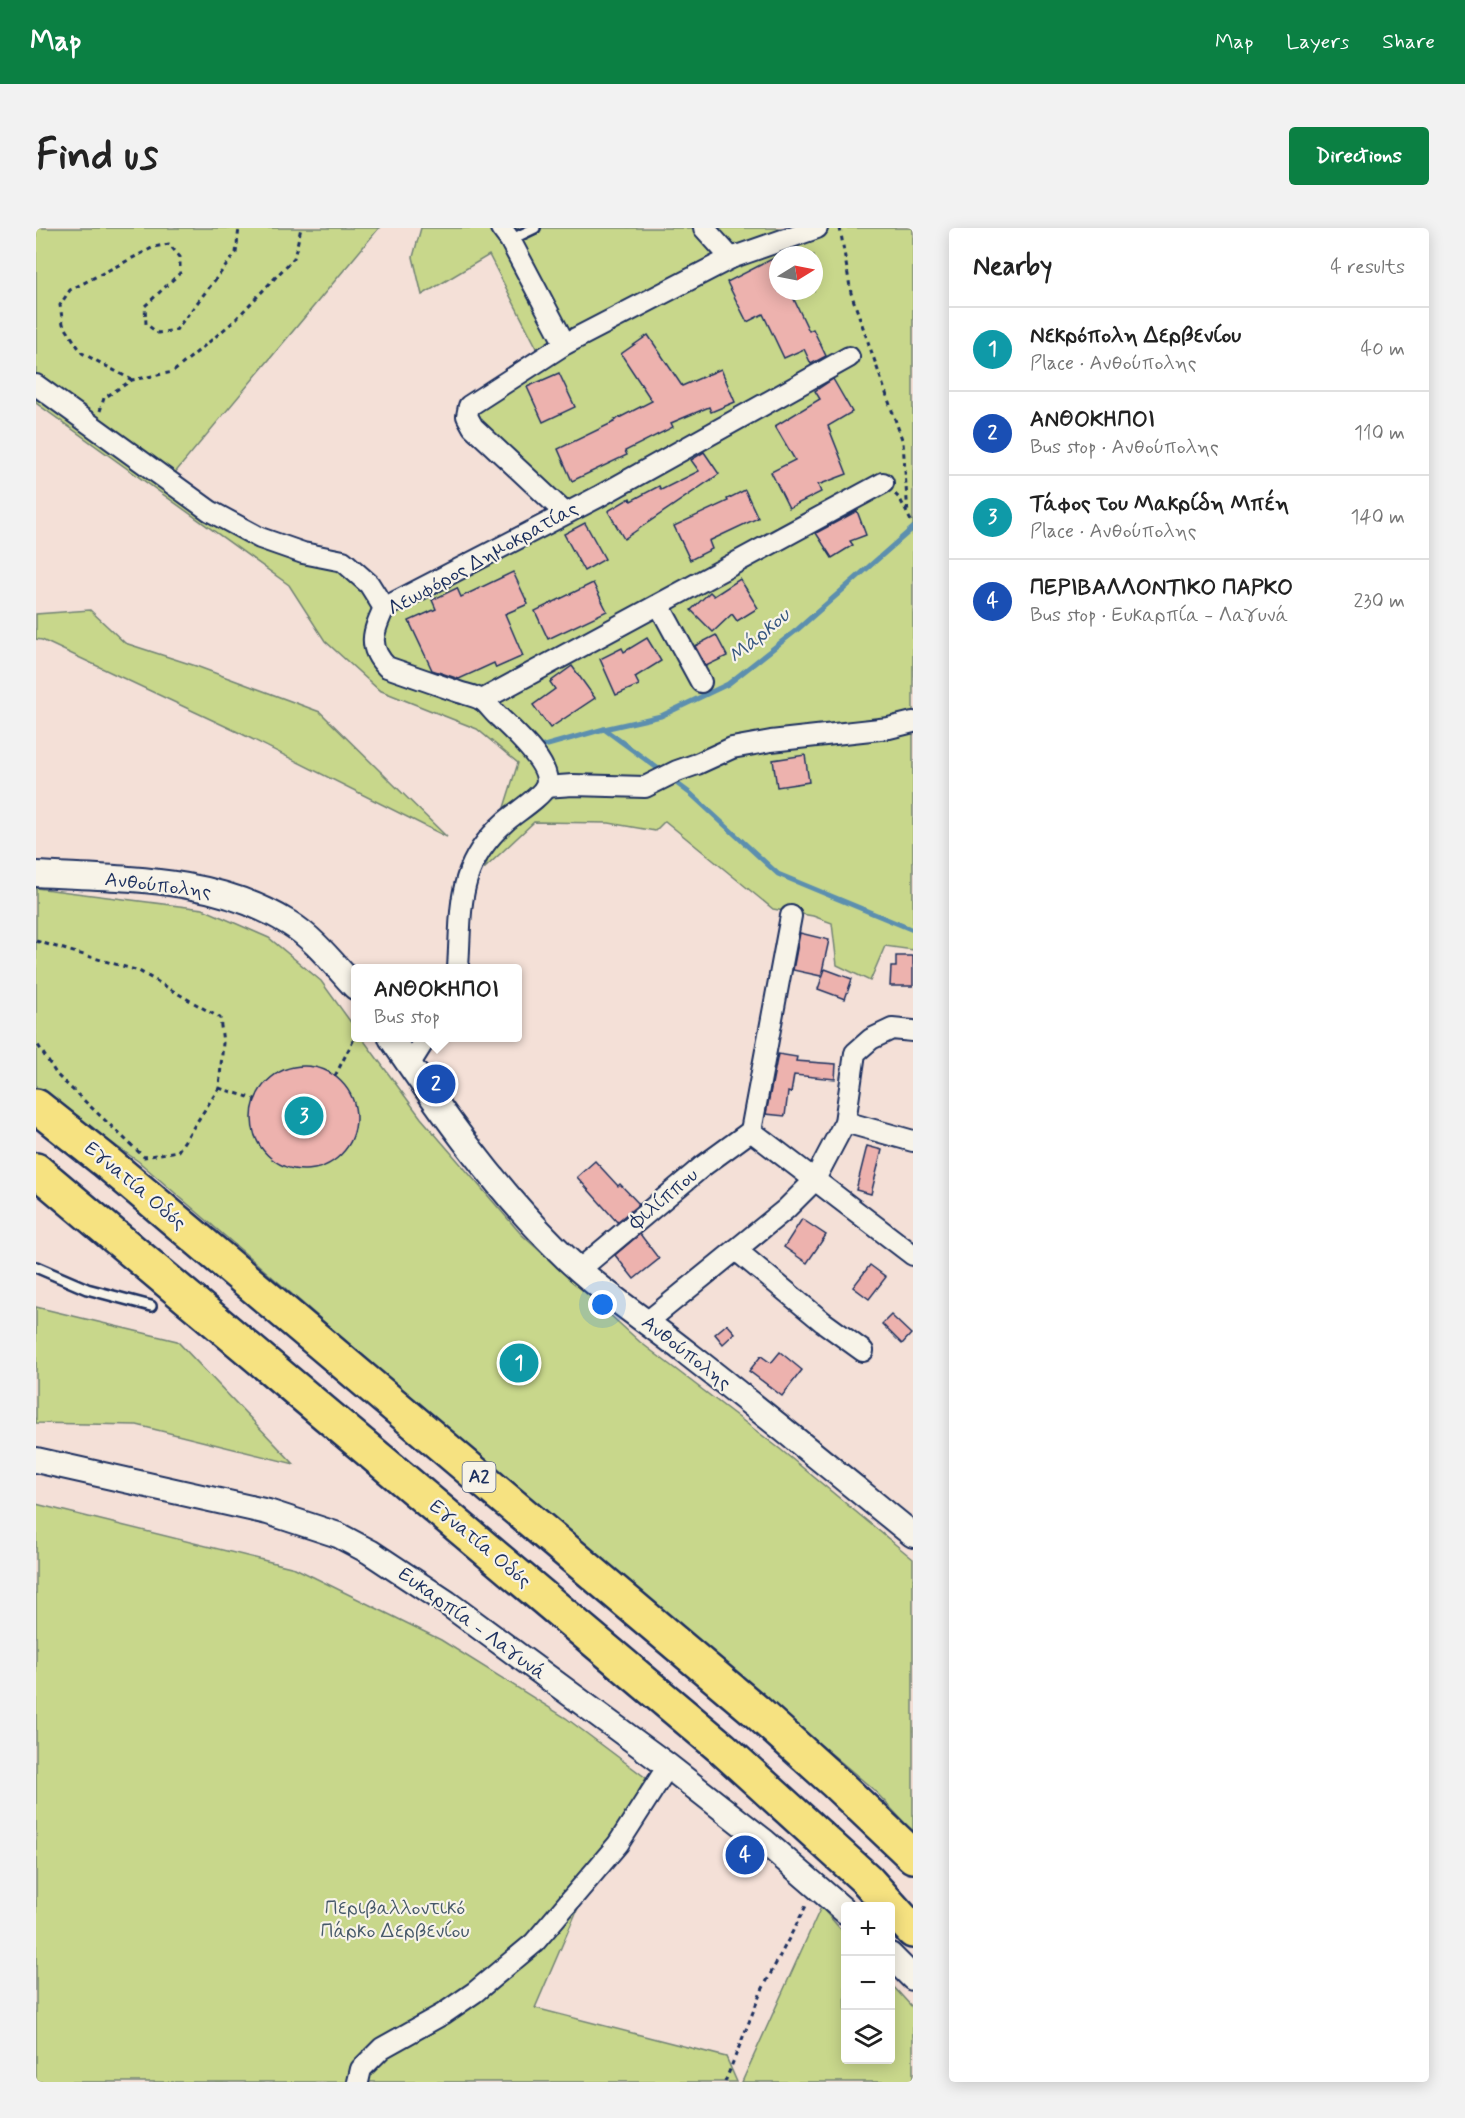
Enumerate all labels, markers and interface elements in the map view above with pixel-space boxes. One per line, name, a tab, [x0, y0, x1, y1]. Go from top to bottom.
text: Map	[30, 24, 81, 61]
text: Map	[1215, 28, 1253, 56]
text: Layers	[1286, 28, 1349, 56]
text: Share	[1382, 28, 1435, 56]
button: Directions	[1289, 127, 1429, 185]
text: Find us	[36, 129, 158, 184]
north arrow	[769, 246, 823, 300]
text: Nearby	[973, 250, 1052, 284]
text: 4 results	[1330, 254, 1405, 281]
text: Νεκρόπολη Δερβενίου	[1030, 322, 1241, 350]
text: 1	[988, 336, 997, 363]
text: 40 m	[1361, 336, 1405, 363]
text: Place · Ανθούπολης	[1030, 350, 1196, 377]
text: ΑΝΘΟΚΗΠΟΙ	[1030, 406, 1155, 434]
text: 2	[988, 420, 997, 447]
text: 110 m	[1354, 420, 1405, 447]
text: Bus stop · Ανθούπολης	[1030, 434, 1219, 461]
text: Τάφος του Μακρίδη Μπέη	[1030, 490, 1289, 518]
street label: Λεωφόρος Δημοκρατίας	[383, 495, 583, 623]
text: 3	[988, 504, 997, 531]
text: 140 m	[1351, 504, 1405, 531]
text: Place · Ανθούπολης	[1030, 518, 1196, 545]
text: ΠΕΡΙΒΑΛΛΟΝΤΙΚΟ ΠΑΡΚΟ	[1030, 574, 1293, 602]
text: 4	[987, 588, 998, 615]
text: 230 m	[1353, 588, 1405, 615]
water label: Μάρκου	[722, 601, 797, 670]
text: Bus stop · Ευκαρπία - Λαγυνά	[1030, 602, 1288, 629]
street label: Ανθούπολης	[103, 866, 213, 906]
popup	[351, 964, 522, 1042]
text: ΑΝΘΟΚΗΠΟΙ	[374, 976, 499, 1004]
text: Bus stop	[374, 1004, 440, 1031]
pin: 2	[416, 1062, 456, 1106]
pin: 3	[284, 1094, 324, 1138]
street label: Εγνατία Οδός	[78, 1135, 192, 1237]
street label: Φιλίππου	[623, 1162, 704, 1237]
your location	[588, 1290, 617, 1319]
street label: Ανθούπολης	[636, 1309, 737, 1397]
pin: 1	[500, 1340, 538, 1386]
road number: Α2	[462, 1462, 496, 1492]
street label: Εγνατία Οδός	[423, 1493, 537, 1595]
street label: Ευκαρπία - Λαγυνά	[393, 1561, 552, 1687]
pin: 4	[726, 1832, 764, 1878]
park label: Περιβαλλοντικό Πάρκο Δερβενίου	[320, 1895, 470, 1945]
map controls	[841, 1902, 895, 2064]
button: +	[841, 1902, 895, 1956]
button: −	[841, 1956, 895, 2010]
button: layers	[841, 2010, 895, 2064]

